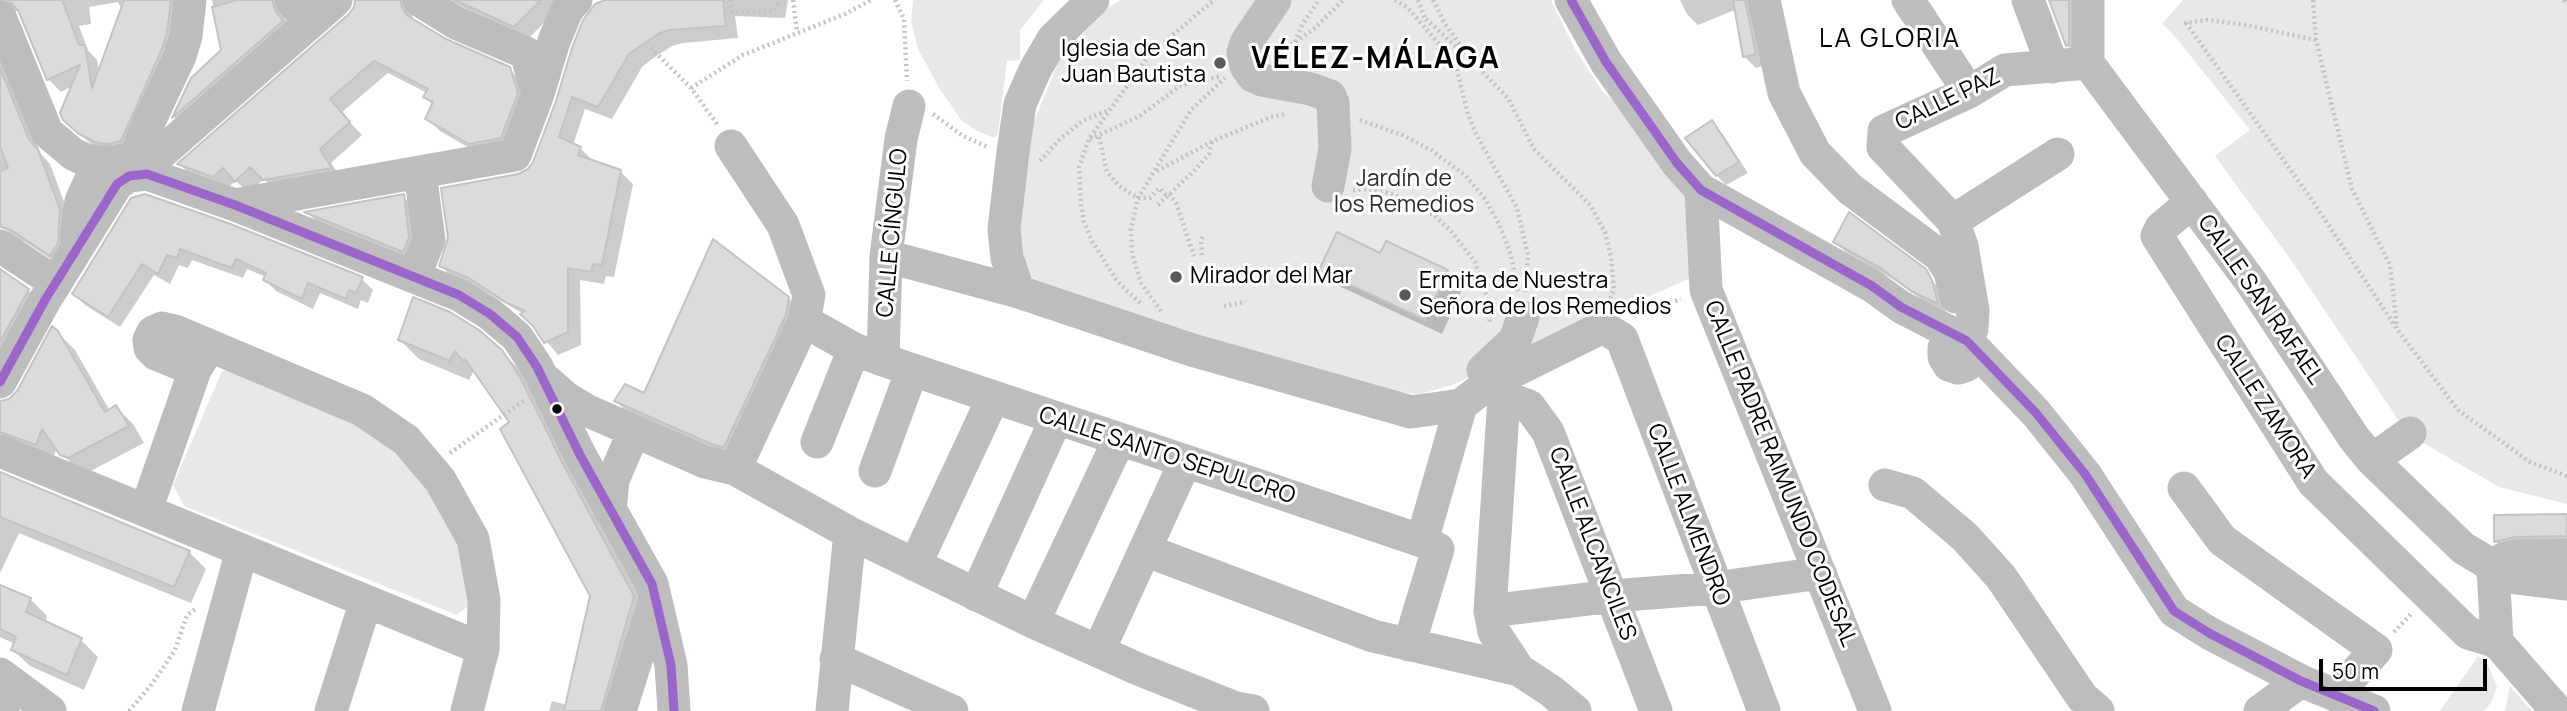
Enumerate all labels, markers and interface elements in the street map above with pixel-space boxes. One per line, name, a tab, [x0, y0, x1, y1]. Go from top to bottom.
district label: LA GLORIA	[1820, 24, 1960, 56]
place label: Iglesia de San Juan Bautista	[1061, 36, 1206, 90]
district label: VÉLEZ-MÁLAGA	[1253, 42, 1499, 78]
marker: Iglesia de San Juan Bautista	[1212, 55, 1228, 71]
street label: CALLE PAZ	[1891, 63, 2005, 137]
street label: CALLE CÍNGULO	[872, 147, 914, 319]
park label: Jardín de los Remedios	[1334, 166, 1474, 220]
street label: CALLE SAN RAFAEL	[2191, 210, 2329, 390]
place label: Mirador del Mar	[1190, 263, 1353, 291]
place label: Ermita de Nuestra Señora de los Remedios	[1419, 268, 1671, 322]
marker: Mirador del Mar	[1168, 269, 1184, 285]
marker: Ermita de Nuestra Señora de los Remedios	[1397, 287, 1413, 303]
street label: CALLE PADRE RAIMUNDO CODESAL	[1698, 297, 1862, 651]
street label: CALLE ZAMORA	[2208, 330, 2322, 484]
street label: CALLE SANTO SEPULCRO	[1035, 401, 1299, 511]
unlabelled marker	[550, 402, 564, 416]
street label: CALLE ALMENDRO	[1641, 420, 1735, 610]
street label: CALLE ALCANCILES	[1542, 444, 1642, 644]
scale bar	[2322, 644, 2490, 688]
text: 50 m	[2332, 657, 2379, 685]

